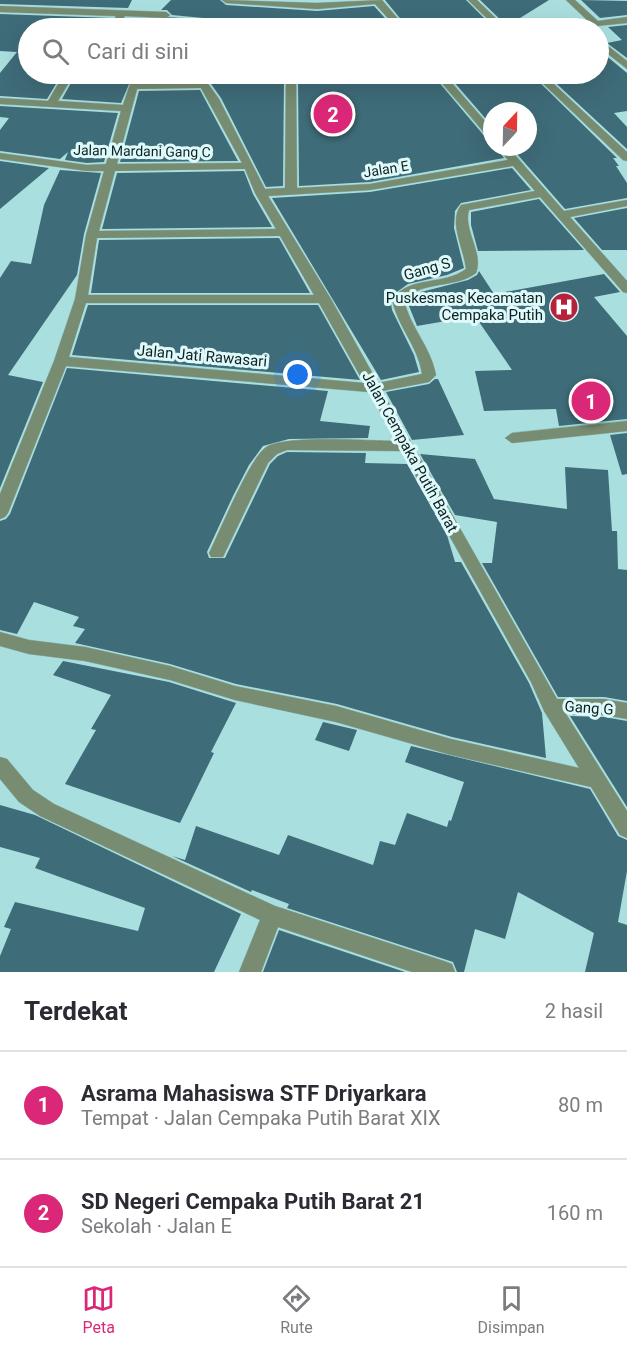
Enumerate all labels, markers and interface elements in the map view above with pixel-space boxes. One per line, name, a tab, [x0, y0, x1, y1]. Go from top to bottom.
search box	[18, 18, 609, 84]
icon: search	[39, 35, 72, 68]
text: Cari di sini	[87, 39, 189, 64]
pin: 2	[314, 92, 352, 136]
north arrow	[483, 102, 537, 156]
street label: Jalan Mardani Gang C	[73, 142, 211, 160]
street label: Jalan E	[362, 158, 410, 180]
street label: Gang S	[402, 254, 452, 284]
place label: Puskesmas Kecamatan Cempaka Putih	[386, 289, 543, 324]
hospital icon: Puskesmas Kecamatan Cempaka Putih	[548, 291, 580, 323]
street label: Jalan Jati Rawasari	[136, 341, 268, 371]
your location	[283, 360, 312, 389]
street label: Jalan Cempaka Putih Barat	[358, 369, 462, 536]
pin: 1	[572, 378, 610, 424]
street label: Gang G	[564, 697, 614, 719]
text: Terdekat	[24, 996, 128, 1026]
text: 2 hasil	[545, 999, 603, 1023]
text: Asrama Mahasiswa STF Driyarkara	[81, 1081, 426, 1106]
text: 1	[38, 1093, 49, 1117]
text: 80 m	[558, 1093, 603, 1117]
text: Tempat · Jalan Cempaka Putih Barat XIX	[81, 1106, 441, 1130]
text: SD Negeri Cempaka Putih Barat 21	[81, 1189, 425, 1214]
text: 2	[38, 1201, 49, 1225]
text: 160 m	[547, 1201, 603, 1225]
text: Sekolah · Jalan E	[81, 1214, 232, 1238]
tab: Peta	[82, 1282, 115, 1337]
tab: Rute	[280, 1282, 313, 1337]
tab: Disimpan	[478, 1282, 545, 1337]

